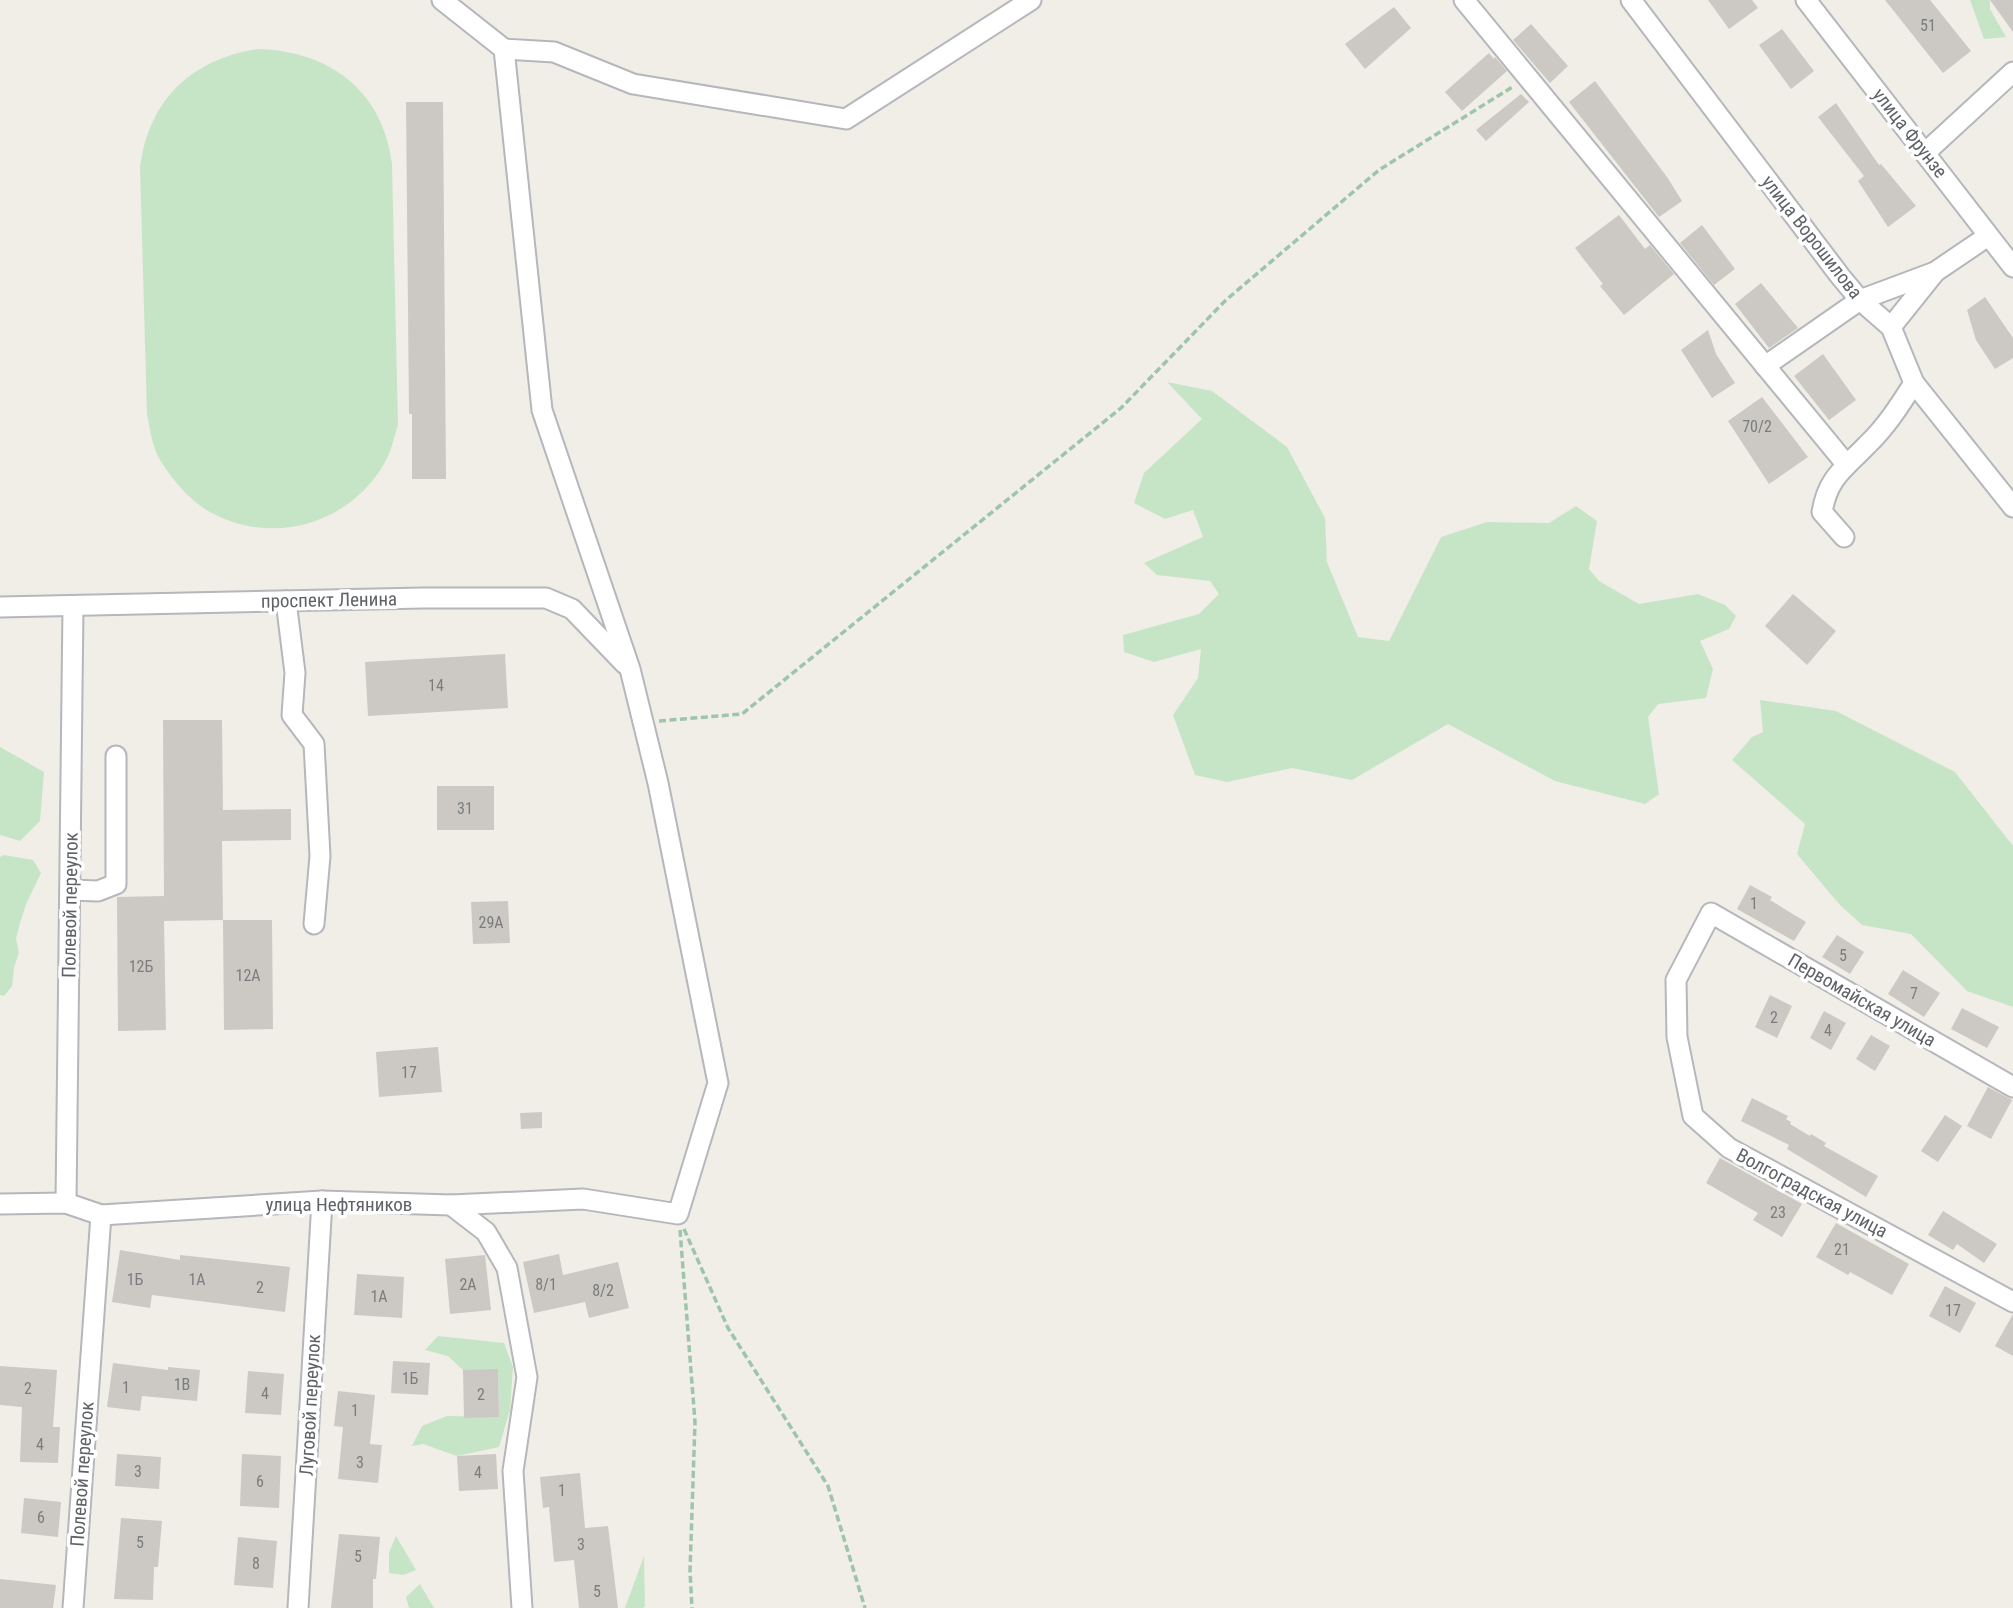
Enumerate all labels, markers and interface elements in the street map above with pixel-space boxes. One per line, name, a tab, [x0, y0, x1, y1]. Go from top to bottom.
house number: 51	[1920, 16, 1936, 35]
street label: улица Фрунзе	[1868, 84, 1952, 182]
street label: улица Ворошилова	[1757, 171, 1867, 303]
house number: 70/2	[1742, 417, 1772, 436]
street label: проспект Ленина	[261, 587, 397, 613]
house number: 14	[428, 676, 444, 695]
house number: 31	[457, 799, 473, 818]
street label: Полевой переулок	[57, 832, 83, 978]
house number: 1	[1750, 894, 1758, 913]
house number: 29А	[478, 913, 504, 932]
house number: 5	[1839, 946, 1847, 965]
street label: Первомайская улица	[1784, 948, 1940, 1052]
house number: 12Б	[129, 957, 154, 976]
house number: 12А	[235, 966, 261, 985]
house number: 7	[1910, 984, 1918, 1003]
house number: 2	[1770, 1008, 1778, 1027]
house number: 4	[1824, 1021, 1832, 1040]
house number: 17	[401, 1063, 417, 1082]
street label: Волгоградская улица	[1732, 1143, 1892, 1243]
street label: улица Нефтяников	[266, 1193, 412, 1216]
house number: 23	[1770, 1203, 1786, 1222]
house number: 21	[1834, 1240, 1850, 1259]
house number: 1Б	[127, 1270, 144, 1289]
house number: 1А	[188, 1270, 206, 1289]
house number: 2А	[459, 1275, 477, 1294]
house number: 8/1	[535, 1275, 557, 1294]
house number: 2	[256, 1278, 264, 1297]
house number: 8/2	[592, 1281, 614, 1300]
house number: 1А	[370, 1287, 388, 1306]
house number: 17	[1945, 1301, 1961, 1320]
street label: Луговой переулок	[295, 1334, 325, 1476]
house number: 1Б	[402, 1369, 419, 1388]
house number: 1В	[174, 1375, 190, 1394]
house number: 1	[122, 1378, 130, 1397]
house number: 2	[24, 1379, 32, 1398]
house number: 4	[261, 1384, 269, 1403]
house number: 2	[477, 1385, 485, 1404]
street label: Полевой переулок	[65, 1401, 99, 1547]
house number: 1	[351, 1401, 359, 1420]
house number: 4	[36, 1435, 44, 1454]
house number: 3	[356, 1453, 364, 1472]
house number: 3	[134, 1462, 142, 1481]
house number: 4	[474, 1463, 482, 1482]
house number: 6	[256, 1472, 264, 1491]
house number: 1	[558, 1481, 566, 1500]
house number: 6	[37, 1508, 45, 1527]
house number: 5	[136, 1533, 144, 1552]
house number: 3	[577, 1535, 585, 1554]
house number: 5	[354, 1547, 362, 1566]
house number: 8	[252, 1554, 260, 1573]
house number: 5	[593, 1582, 601, 1601]

